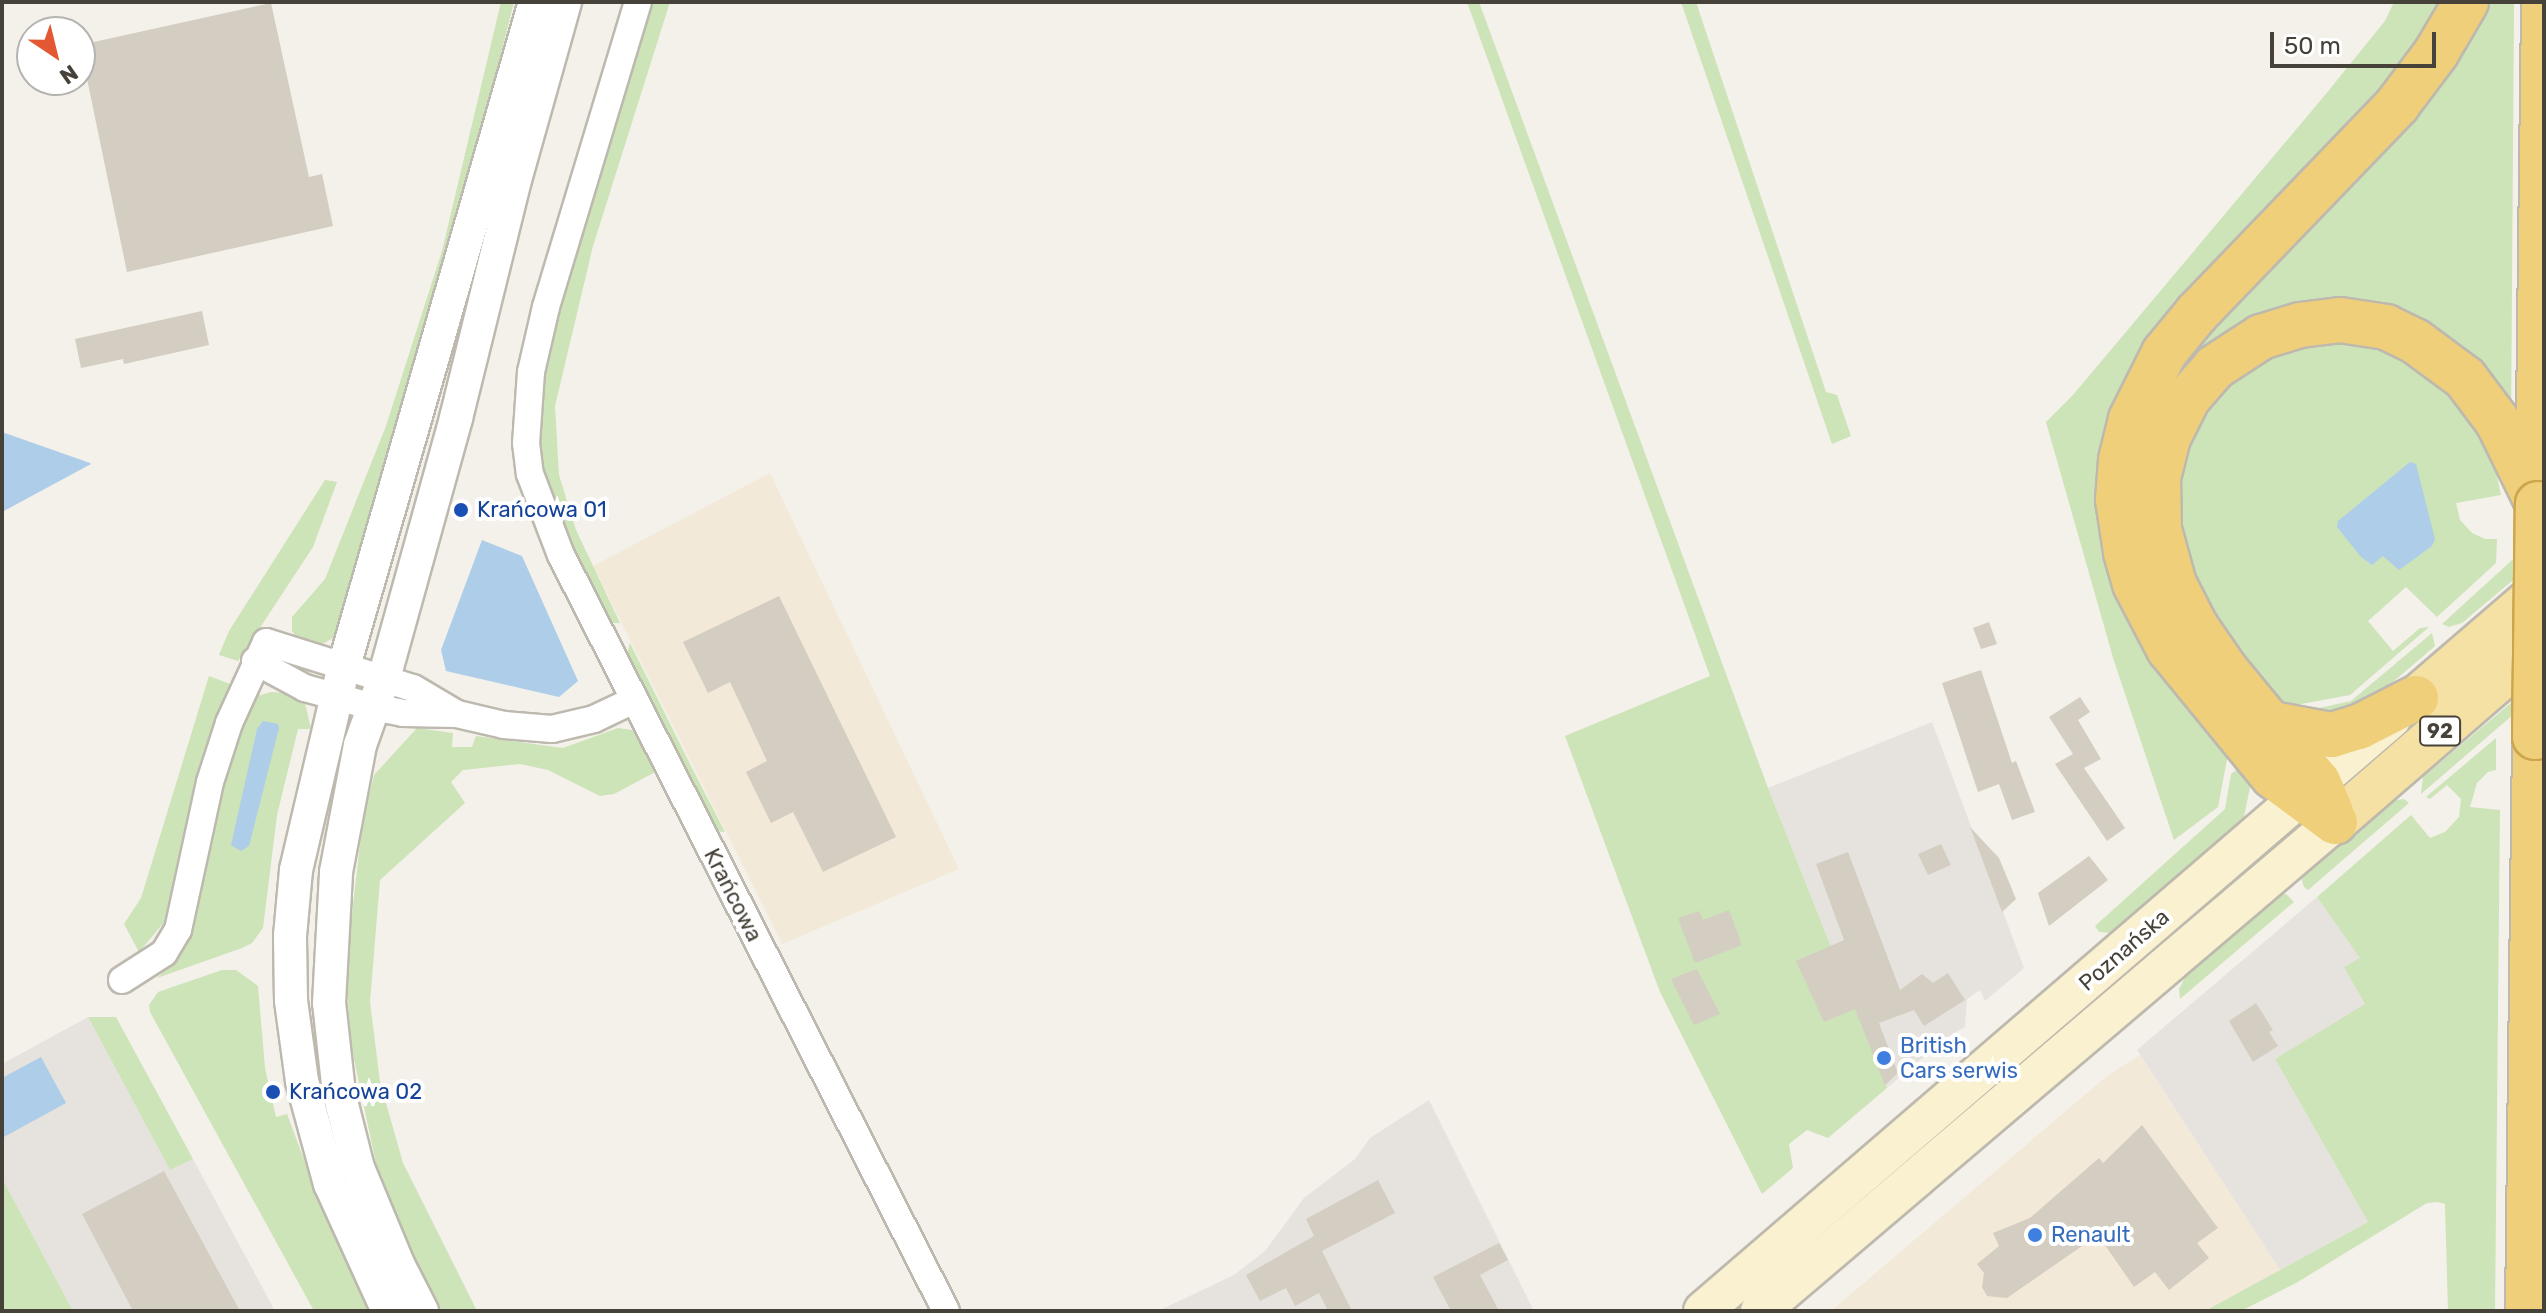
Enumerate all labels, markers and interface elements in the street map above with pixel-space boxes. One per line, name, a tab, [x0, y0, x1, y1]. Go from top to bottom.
north arrow	[16, 16, 96, 96]
scale bar	[2274, 16, 2440, 66]
text: 50 m	[2284, 32, 2341, 60]
text: N	[55, 59, 83, 90]
place label: Krańcowa 01	[477, 497, 607, 523]
marker: Krańcowa 01	[452, 501, 470, 519]
road number: 92	[2418, 715, 2462, 747]
street label: Krańcowa	[698, 844, 768, 946]
street label: Poznańska	[2073, 904, 2175, 996]
place label: British Cars serwis	[1900, 1032, 2018, 1084]
marker: British Cars serwis	[1875, 1049, 1893, 1067]
place label: Krańcowa 02	[289, 1079, 422, 1105]
marker: Krańcowa 02	[264, 1083, 282, 1101]
place label: Renault	[2051, 1222, 2130, 1248]
marker: Renault	[2026, 1226, 2044, 1244]

